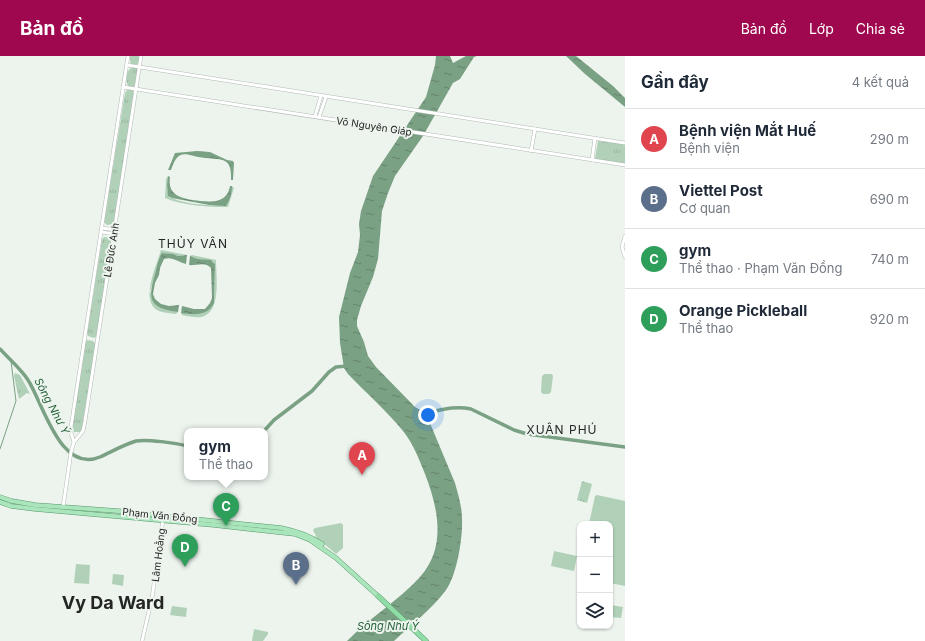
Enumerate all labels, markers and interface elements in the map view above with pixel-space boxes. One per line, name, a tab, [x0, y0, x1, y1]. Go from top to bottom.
text: Bản đồ	[20, 17, 84, 40]
text: Bản đồ	[741, 20, 787, 37]
text: Lớp	[809, 20, 834, 37]
text: Chia sẻ	[856, 20, 905, 37]
text: Gần đây	[641, 72, 709, 92]
text: 4 kết quả	[852, 74, 909, 90]
street label: Võ Nguyên Giáp	[335, 114, 413, 138]
text: Bệnh viện Mắt Huế	[679, 121, 816, 140]
text: A	[649, 131, 659, 147]
text: 290 m	[870, 131, 909, 147]
text: Bệnh viện	[679, 140, 740, 156]
text: Viettel Post	[679, 181, 763, 200]
text: B	[650, 191, 658, 207]
text: 690 m	[870, 191, 909, 207]
text: Cơ quan	[679, 200, 731, 216]
street label: Lê Đức Anh	[101, 222, 121, 278]
district label: THỦY VÂN	[158, 236, 228, 251]
text: gym	[679, 241, 711, 260]
text: C	[649, 251, 659, 267]
text: 740 m	[871, 251, 909, 267]
text: Thể thao · Phạm Văn Đồng	[679, 260, 843, 276]
text: Orange Pickleball	[679, 301, 807, 320]
text: D	[649, 311, 659, 327]
text: 920 m	[870, 311, 909, 327]
text: Thể thao	[679, 320, 733, 336]
water label: Sông Như Ý	[31, 375, 73, 437]
your location	[418, 405, 438, 425]
district label: XUÂN PHÚ	[526, 422, 598, 437]
popup	[184, 428, 268, 480]
text: gym	[199, 437, 231, 456]
pin: A	[349, 442, 375, 475]
text: Thể thao	[199, 456, 253, 472]
pin: C	[213, 493, 239, 526]
street label: Phạm Văn Đồng	[122, 505, 198, 525]
map controls	[577, 521, 613, 629]
button: +	[577, 521, 613, 557]
street label: Lâm Hoằng	[149, 527, 167, 583]
pin: D	[172, 534, 198, 567]
pin: B	[283, 552, 309, 585]
button: −	[577, 557, 613, 593]
district label: Vy Da Ward	[62, 592, 164, 613]
button: layers	[577, 593, 613, 629]
water label: Sông Như Ý	[357, 619, 420, 633]

